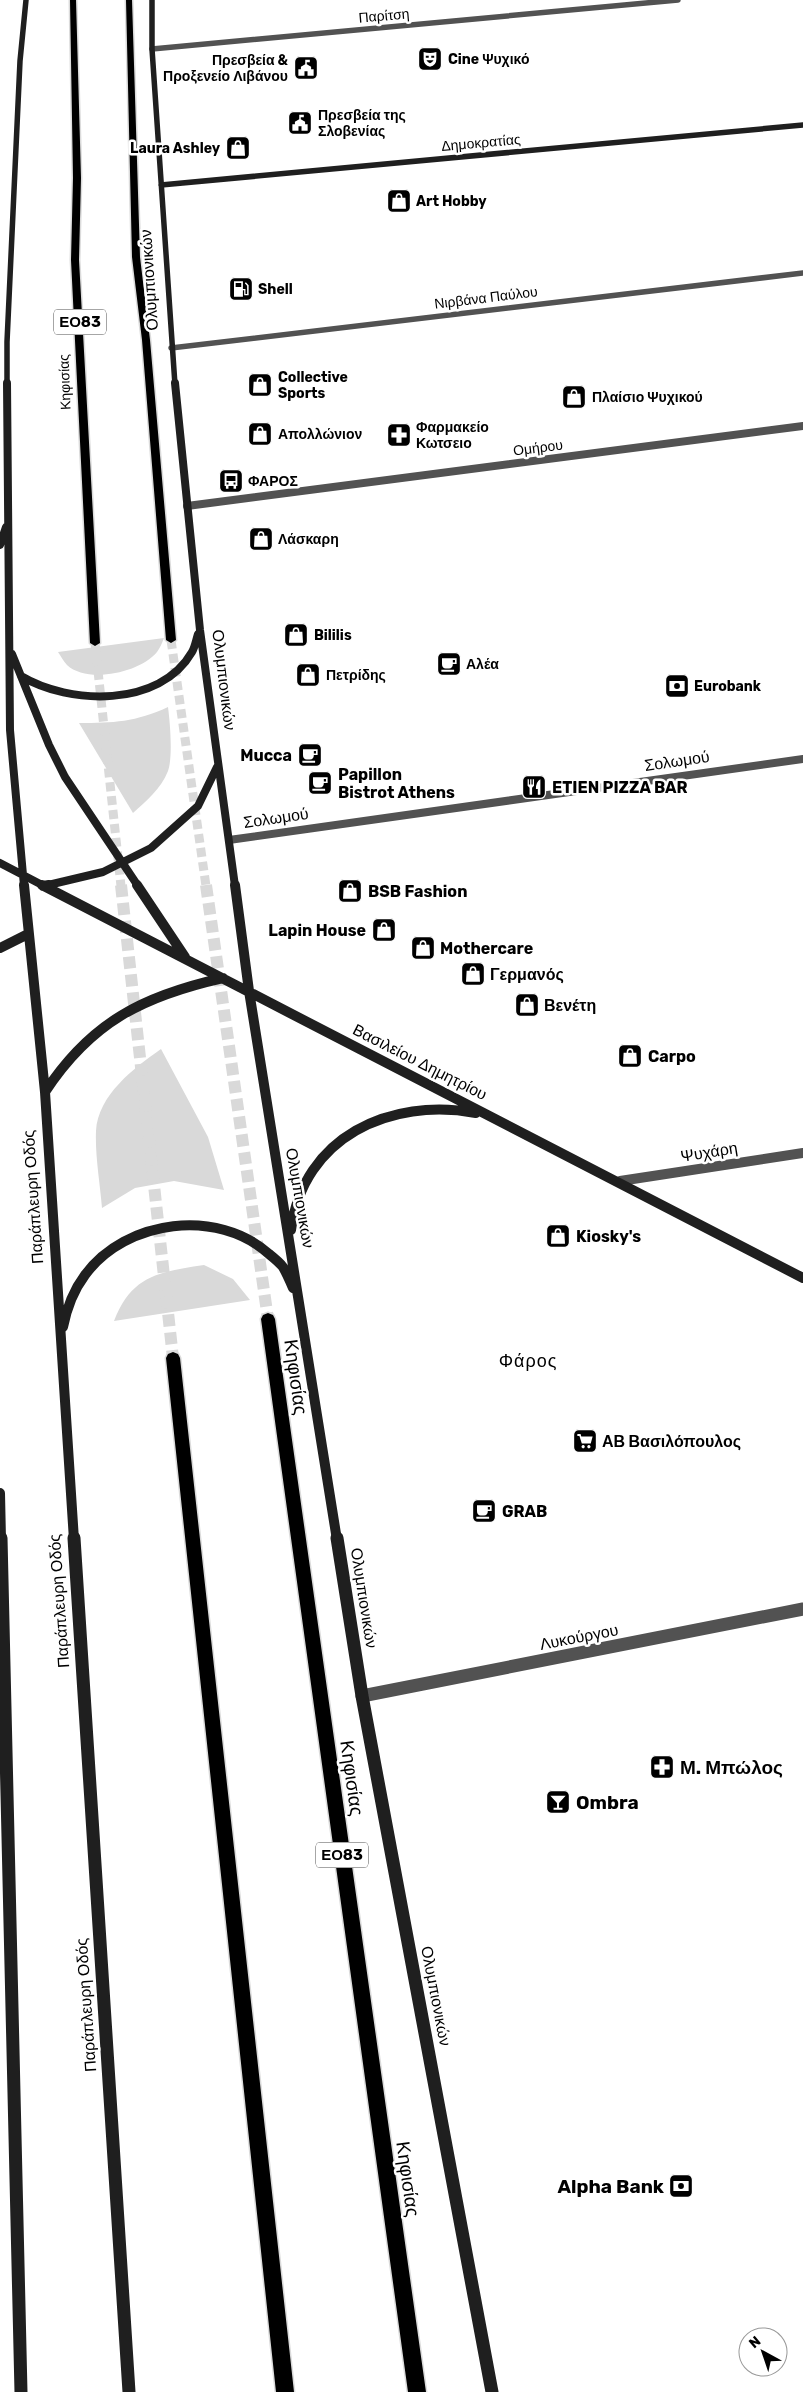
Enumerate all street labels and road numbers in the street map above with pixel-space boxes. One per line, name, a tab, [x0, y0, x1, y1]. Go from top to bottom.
street label: Παρίτση	[358, 5, 410, 27]
street label: Δημοκρατίας	[441, 131, 522, 155]
street label: Ολυμπιονικών	[136, 229, 162, 331]
street label: Νιρβάνα Παύλου	[433, 283, 539, 313]
road number: ΕΟ83	[54, 310, 106, 334]
street label: Κηφισίας	[56, 354, 74, 410]
street label: Ομήρου	[512, 437, 564, 459]
street label: Ολυμπιονικών	[208, 629, 240, 731]
street label: Σολωμού	[643, 747, 711, 775]
street label: Σολωμού	[242, 804, 310, 832]
street label: Βασιλείου Δημητρίου	[350, 1020, 490, 1104]
street label: Παράπλευρη Οδός	[19, 1129, 47, 1264]
street label: Ψυχάρη	[679, 1138, 739, 1166]
street label: Ολυμπιονικών	[282, 1146, 318, 1250]
street label: Κηφισίας	[279, 1338, 313, 1416]
street label: Παράπλευρη Οδός	[45, 1533, 73, 1668]
street label: Ολυμπιονικών	[347, 1546, 381, 1650]
street label: Λυκούργου	[538, 1620, 620, 1654]
street label: Κηφισίας	[335, 1739, 369, 1817]
road number: ΕΟ83	[316, 1842, 368, 1868]
street label: Παράπλευρη Οδός	[72, 1937, 100, 2072]
street label: Ολυμπιονικών	[417, 1944, 455, 2048]
street label: Κηφισίας	[391, 2140, 425, 2218]

